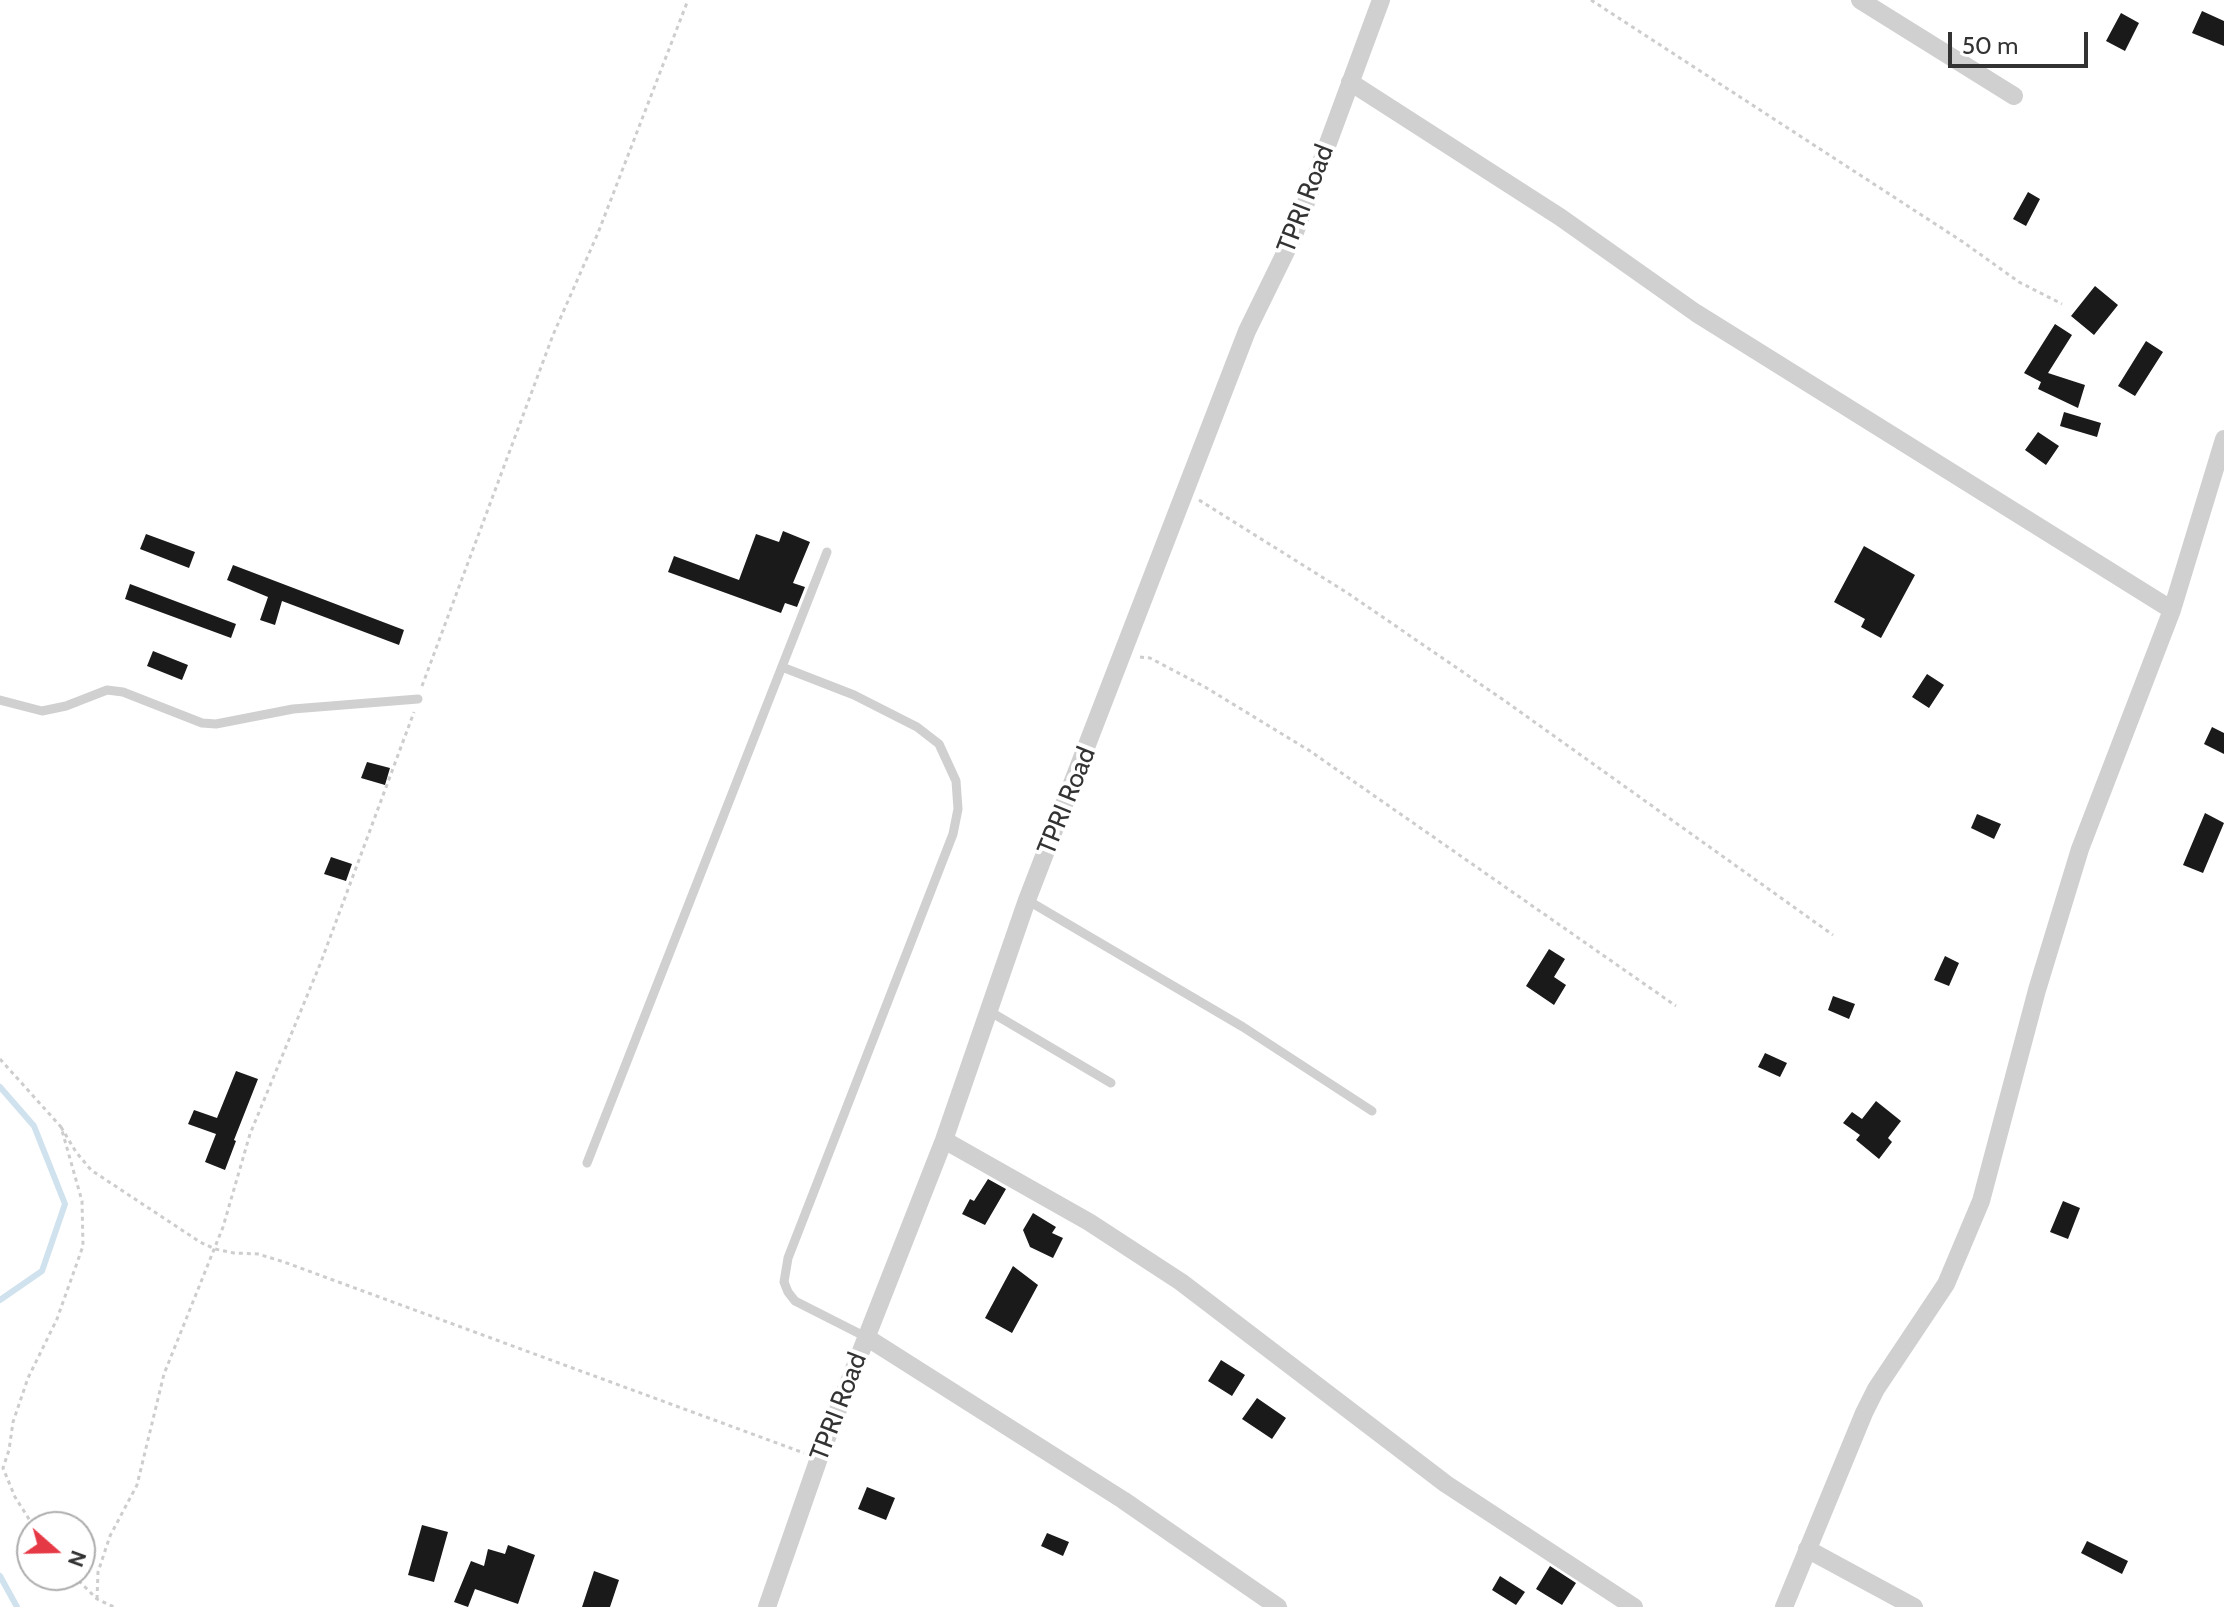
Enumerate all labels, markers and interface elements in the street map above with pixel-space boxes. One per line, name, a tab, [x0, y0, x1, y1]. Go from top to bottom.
scale bar	[1952, 16, 2092, 66]
text: 50 m	[1962, 31, 2018, 60]
street label: TPRI Road	[1271, 141, 1341, 257]
street label: TPRI Road	[1031, 743, 1103, 859]
street label: TPRI Road	[804, 1349, 874, 1465]
north arrow	[16, 1511, 96, 1591]
text: N	[62, 1547, 92, 1571]

